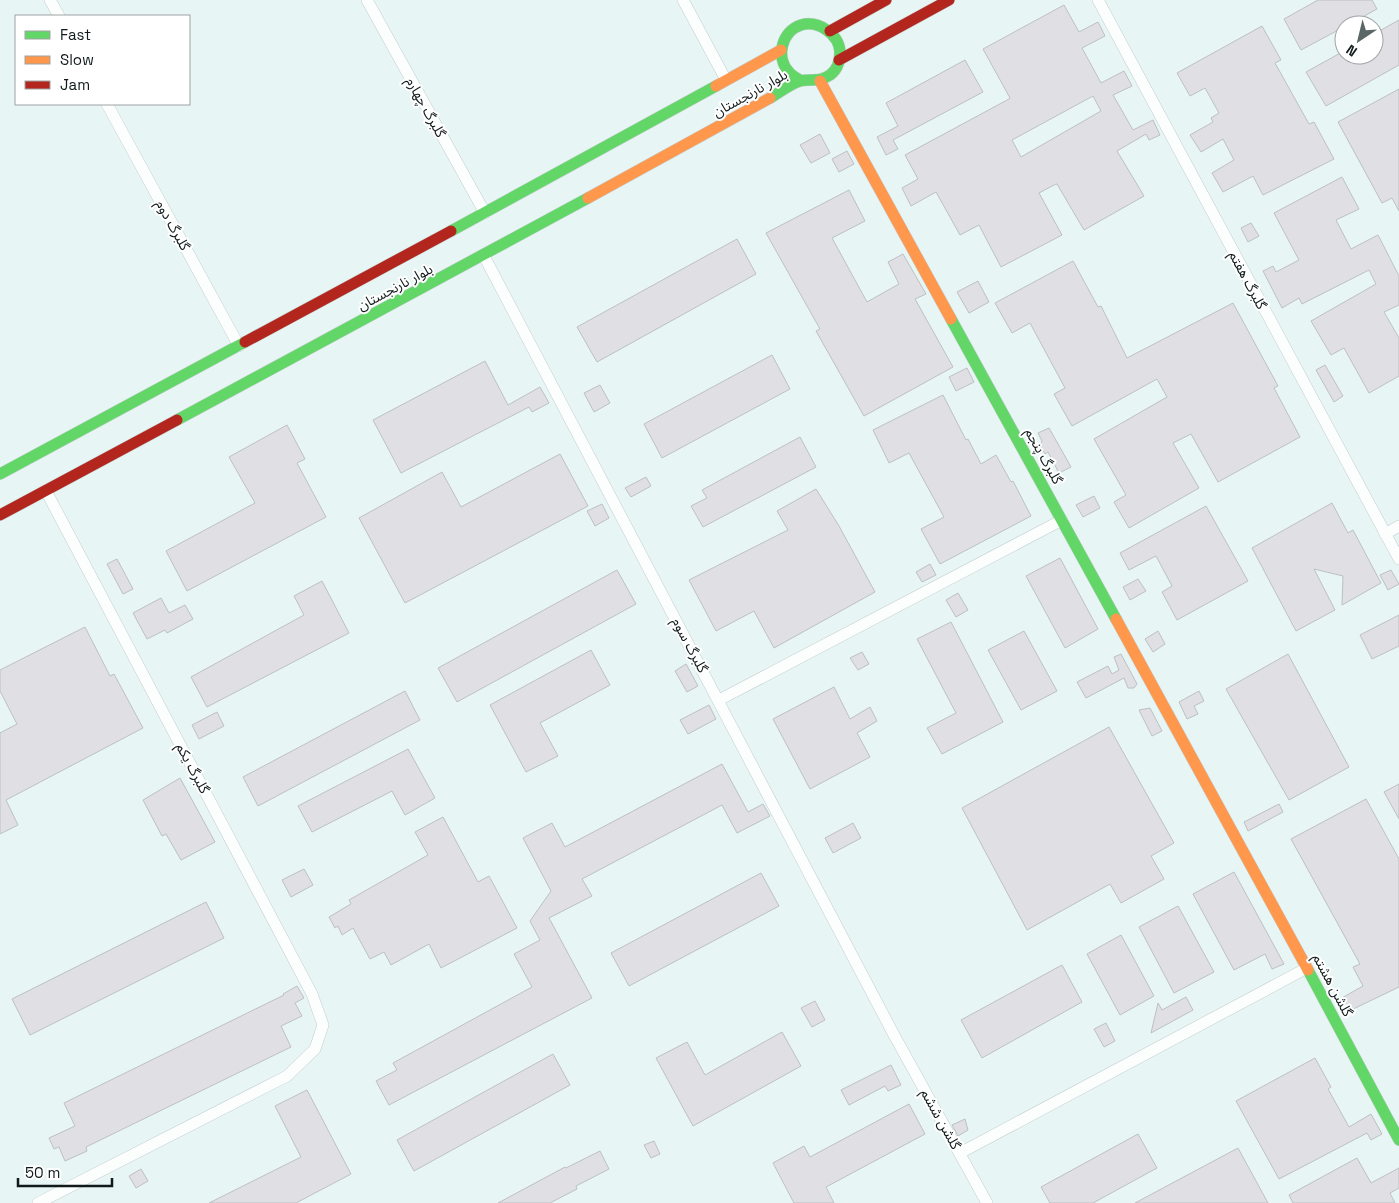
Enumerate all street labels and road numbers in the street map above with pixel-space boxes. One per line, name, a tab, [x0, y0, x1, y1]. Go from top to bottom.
street label: بلوار نارنجستان	[709, 65, 791, 121]
street label: گلبرگ چهارم	[400, 74, 450, 142]
street label: گلبرگ دوم	[150, 196, 194, 255]
street label: گلبرگ هفتم	[1223, 248, 1271, 314]
street label: بلوار نارنجستان	[354, 260, 436, 314]
street label: گلبرگ پنجم	[1019, 425, 1067, 488]
street label: گلبرگ سوم	[666, 614, 712, 677]
street label: گلبرگ یکم	[170, 740, 214, 798]
street label: گلشن هشتم	[1307, 950, 1357, 1021]
street label: گلشن ششم	[915, 1086, 965, 1154]

